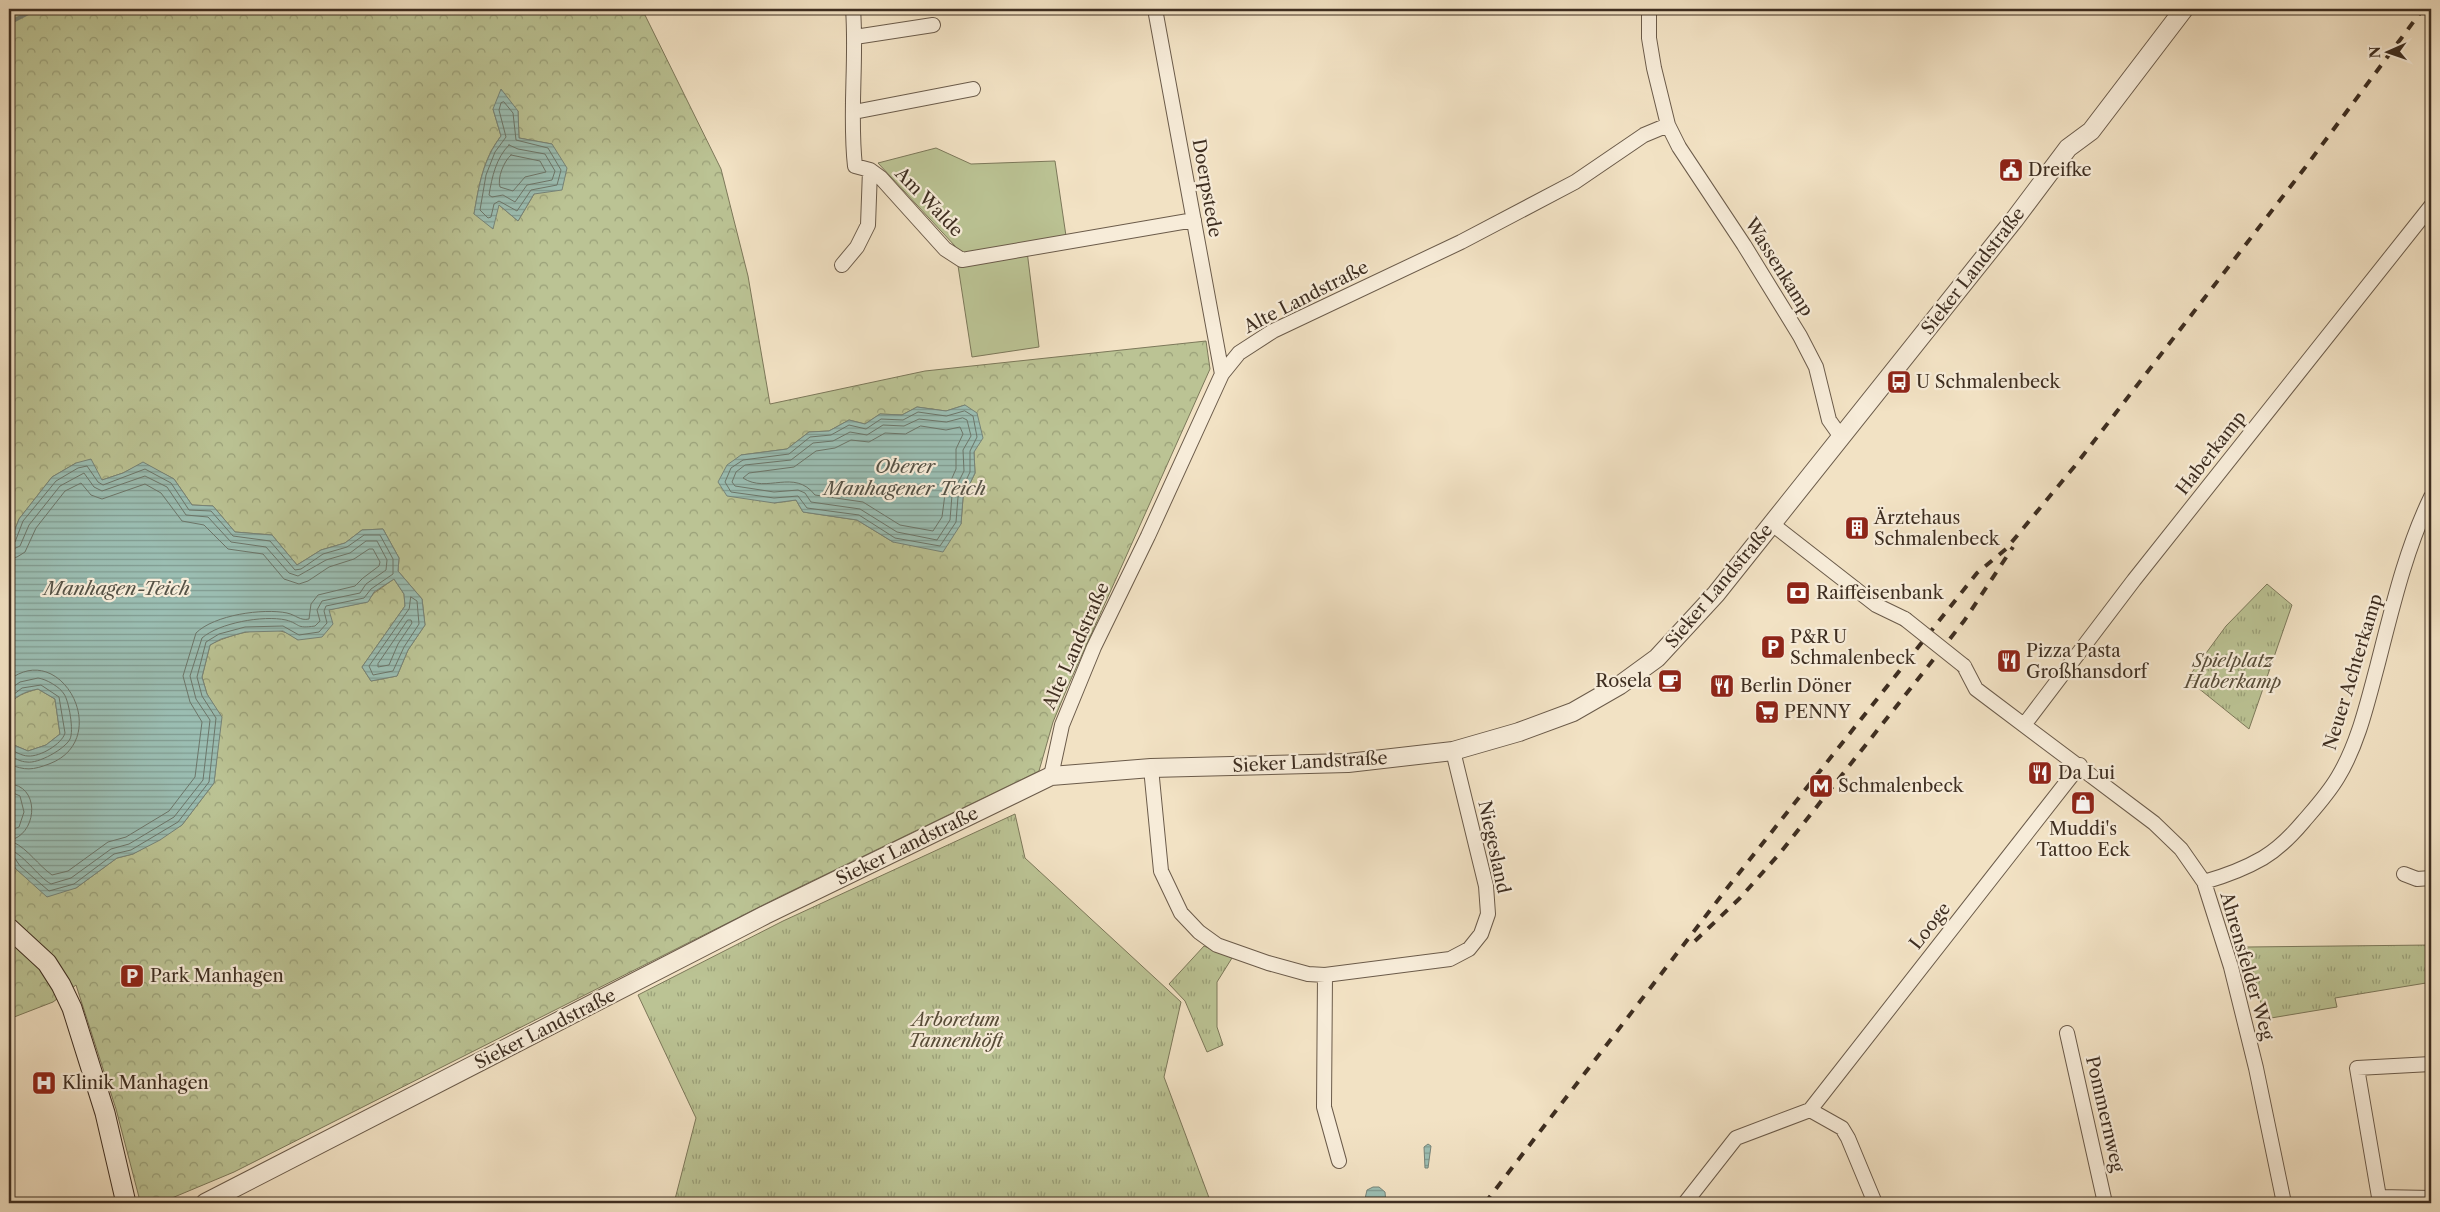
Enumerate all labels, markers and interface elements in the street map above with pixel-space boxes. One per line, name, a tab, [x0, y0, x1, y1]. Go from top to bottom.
north arrow	[2362, 28, 2412, 78]
text: N	[2366, 46, 2384, 59]
street label: Doerpstede	[1188, 137, 1226, 239]
public building icon: Dreifke	[1998, 157, 2024, 183]
place label: Dreifke	[2028, 159, 2092, 181]
street label: Am Walde	[890, 162, 968, 241]
street label: Sieker Landstraße	[1917, 203, 2029, 339]
street label: Wassenkamp	[1739, 213, 1818, 320]
street label: Alte Landstraße	[1239, 256, 1372, 338]
bus stop icon: U Schmalenbeck	[1886, 369, 1912, 395]
place label: U Schmalenbeck	[1916, 371, 2062, 393]
street label: Haberkamp	[2171, 407, 2251, 499]
water label: Oberer Manhagener Teich	[822, 455, 986, 500]
place label: Ärztehaus Schmalenbeck	[1873, 506, 2001, 550]
building icon: Ärztehaus Schmalenbeck	[1844, 515, 1870, 541]
street label: Sieker Landstraße	[1661, 519, 1777, 653]
water label: Manhagen-Teich	[42, 577, 190, 600]
street label: Alte Landstraße	[1038, 579, 1114, 714]
bank icon: Raiffeisenbank	[1785, 580, 1811, 606]
place label: Raiffeisenbank	[1816, 582, 1945, 604]
street label: Neuer Achterkamp	[2319, 591, 2387, 753]
place label: P&R U Schmalenbeck	[1790, 626, 1917, 669]
parking icon: P&R U Schmalenbeck	[1760, 634, 1786, 660]
place label: Pizza Pasta Großhansdorf	[2026, 640, 2150, 683]
restaurant icon: Pizza Pasta Großhansdorf	[1996, 648, 2022, 674]
park label: Spielplatz Haberkamp	[2182, 650, 2282, 693]
cafe icon: Rosela	[1657, 668, 1683, 694]
place label: Rosela	[1595, 670, 1652, 692]
restaurant icon: Berlin Döner	[1709, 673, 1735, 699]
place label: Berlin Döner	[1740, 675, 1852, 697]
supermarket icon: PENNY	[1754, 699, 1780, 725]
place label: PENNY	[1784, 701, 1852, 723]
street label: Sieker Landstraße	[1232, 747, 1388, 777]
restaurant icon: Da Lui	[2027, 760, 2053, 786]
place label: Da Lui	[2058, 762, 2116, 784]
metro station icon: Schmalenbeck	[1808, 773, 1834, 799]
place label: Schmalenbeck	[1838, 775, 1965, 797]
shop icon: Muddi's Tattoo Eck	[2070, 790, 2096, 816]
street label: Niegesland	[1473, 798, 1515, 896]
street label: Sieker Landstraße	[832, 802, 982, 890]
place label: Muddi's Tattoo Eck	[2036, 818, 2131, 861]
street label: Ahrensfelder Weg	[2215, 889, 2279, 1043]
street label: Looge	[1905, 898, 1955, 954]
parking icon: Park Manhagen	[119, 963, 145, 989]
place label: Park Manhagen	[150, 965, 284, 987]
street label: Sieker Landstraße	[471, 984, 619, 1074]
park label: Arboretum Tannenhöft	[909, 1009, 1004, 1052]
street label: Pommernweg	[2081, 1054, 2129, 1175]
hospital icon: Klinik Manhagen	[31, 1070, 57, 1096]
place label: Klinik Manhagen	[62, 1072, 209, 1094]

